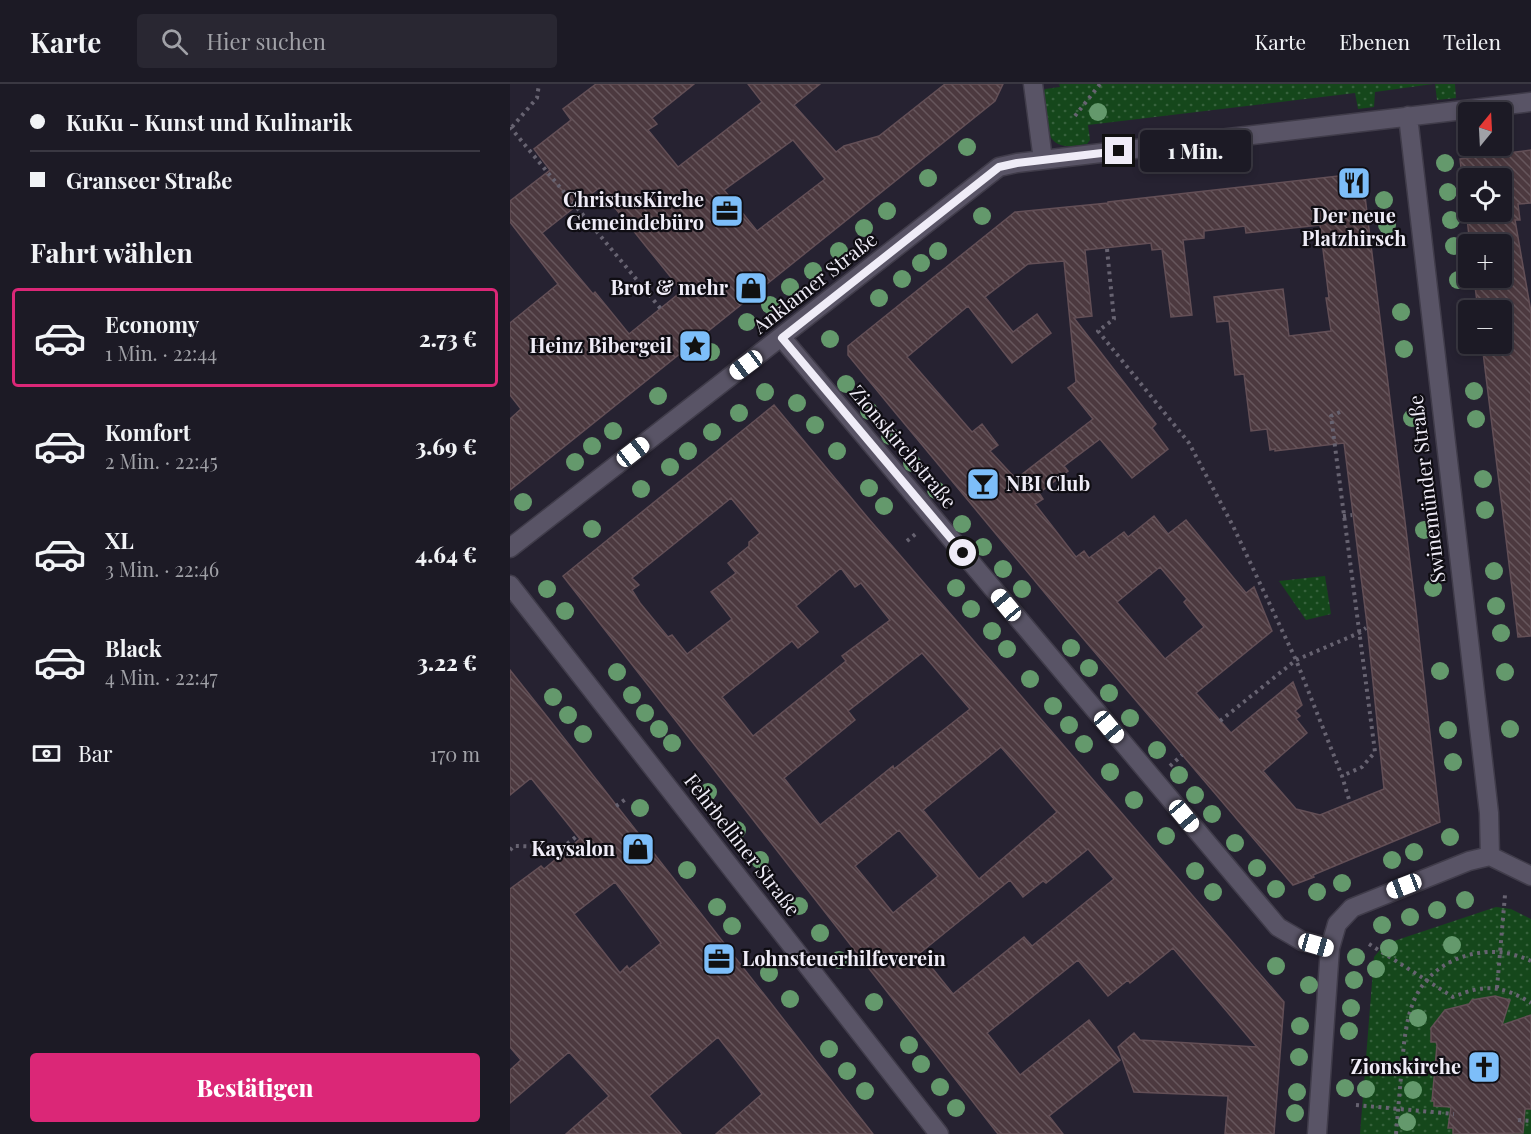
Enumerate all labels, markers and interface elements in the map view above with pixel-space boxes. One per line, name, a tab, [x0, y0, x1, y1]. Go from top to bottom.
search box	[137, 14, 557, 68]
text: Karte	[30, 23, 101, 60]
icon: search	[158, 25, 191, 58]
text: Hier suchen	[206, 26, 326, 56]
text: Karte	[1255, 27, 1306, 55]
text: Ebenen	[1339, 27, 1410, 55]
text: Teilen	[1443, 27, 1501, 55]
north arrow	[1458, 102, 1512, 156]
map controls	[1458, 102, 1512, 354]
text: KuKu - Kunst und Kulinarik	[66, 107, 352, 137]
callout: 1 Min.	[1140, 130, 1251, 172]
route end	[1105, 137, 1132, 164]
text: 1 Min.	[1168, 137, 1223, 164]
text: Granseer Straße	[66, 165, 232, 195]
restaurant icon: Der neue Platzhirsch	[1336, 165, 1372, 201]
button: locate	[1458, 168, 1512, 222]
place label: ChristusKirche Gemeindebüro	[563, 185, 704, 235]
office icon: ChristusKirche Gemeindebüro	[709, 193, 745, 229]
place label: Der neue Platzhirsch	[1302, 201, 1406, 251]
street label: Anklamer Straße	[746, 225, 882, 339]
text: Fahrt wählen	[30, 234, 193, 270]
button: +	[1458, 234, 1512, 288]
shop icon: Brot & mehr	[733, 270, 769, 306]
place label: Brot & mehr	[610, 273, 729, 300]
button: −	[1458, 300, 1512, 354]
text: Economy	[105, 309, 199, 339]
icon: car	[33, 311, 87, 365]
text: 2.73 €	[419, 323, 477, 353]
place icon: Heinz Bibergeil	[677, 328, 713, 364]
place label: Heinz Bibergeil	[530, 331, 672, 358]
text: 1 Min. · 22:44	[105, 339, 217, 366]
car	[726, 347, 766, 383]
street label: Zionskirchstraße	[845, 379, 964, 513]
street label: Swinemünder Straße	[1401, 394, 1450, 585]
text: Komfort	[105, 417, 190, 447]
icon: car	[33, 419, 87, 473]
text: 3.69 €	[415, 431, 477, 461]
car	[613, 434, 653, 470]
text: 2 Min. · 22:45	[105, 447, 218, 474]
bar icon: NBI Club	[965, 466, 1001, 502]
place label: NBI Club	[1006, 469, 1090, 496]
text: XL	[105, 525, 134, 555]
icon: car	[33, 527, 87, 581]
text: 4.64 €	[415, 539, 477, 569]
route start	[949, 539, 976, 566]
text: 3 Min. · 22:46	[105, 555, 219, 582]
car	[988, 585, 1024, 625]
text: Black	[105, 633, 162, 663]
icon: car	[33, 635, 87, 689]
text: 3.22 €	[417, 647, 477, 677]
text: 4 Min. · 22:47	[105, 663, 218, 690]
car	[1091, 707, 1127, 747]
icon: cash	[30, 737, 63, 770]
text: Bar	[78, 738, 112, 768]
text: 170 m	[430, 740, 480, 767]
street label: Fehrbelliner Straße	[679, 767, 807, 921]
car	[1166, 796, 1202, 836]
shop icon: Kaysalon	[620, 831, 656, 867]
place label: Kaysalon	[531, 834, 616, 861]
car	[1384, 871, 1424, 901]
car	[1296, 931, 1336, 959]
office icon: Lohnsteuerhilfeverein	[701, 941, 737, 977]
place label: Lohnsteuerhilfeverein	[742, 944, 946, 971]
church icon: Zionskirche	[1466, 1049, 1502, 1085]
place label: Zionskirche	[1351, 1052, 1461, 1079]
button: Bestätigen	[30, 1053, 480, 1122]

